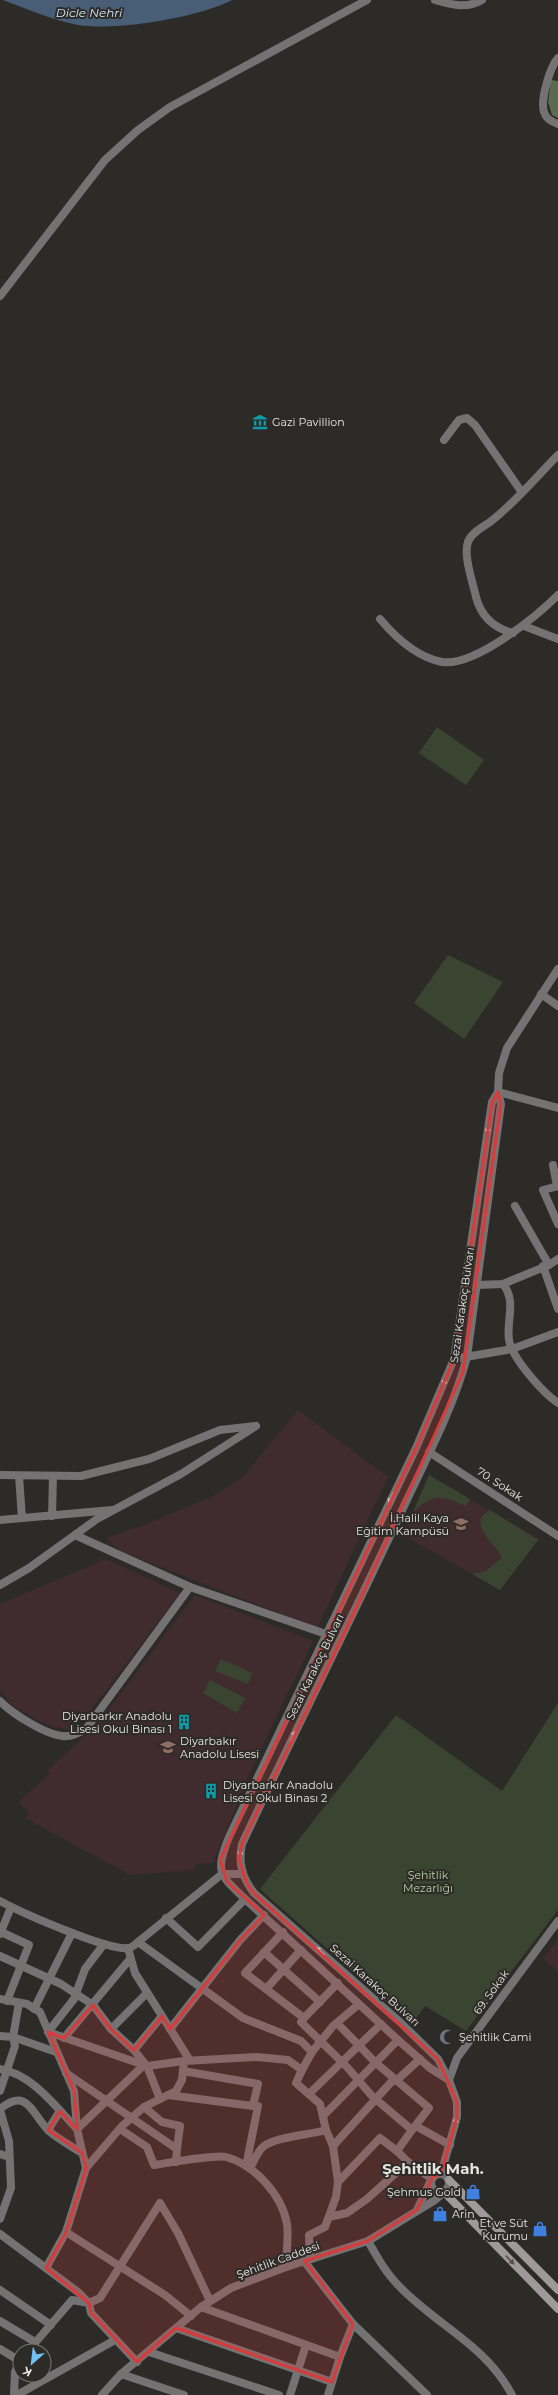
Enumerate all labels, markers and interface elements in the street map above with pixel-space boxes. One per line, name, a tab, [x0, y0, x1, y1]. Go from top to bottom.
water label: Dicle Nehri	[56, 5, 123, 20]
museum icon: Gazi Pavillion	[251, 413, 269, 431]
place label: Gazi Pavillion	[272, 415, 345, 429]
one-way arrow	[485, 1122, 491, 1134]
street label: Sezai Karakoç Bulvarı	[447, 1246, 477, 1364]
one-way arrow	[442, 1375, 448, 1387]
street label: 70. Sokak	[474, 1464, 526, 1504]
one-way arrow	[388, 1492, 394, 1504]
place label: İ.Halil Kaya Eğitim Kampüsü	[356, 1511, 449, 1538]
school or university icon: İ.Halil Kaya Eğitim Kampüsü	[452, 1515, 470, 1533]
street label: Sezai Karakoç Bulvarı	[283, 1612, 347, 1722]
place label: Diyarbarkır Anadolu Lisesi Okul Binası 1	[62, 1709, 172, 1736]
building icon: Diyarbarkır Anadolu Lisesi Okul Binası 1	[175, 1713, 193, 1731]
one-way arrow	[290, 1731, 296, 1742]
place label: Diyarbakır Anadolu Lisesi	[180, 1734, 259, 1761]
school or university icon: Diyarbakır Anadolu Lisesi	[159, 1738, 177, 1756]
place label: Diyarbarkır Anadolu Lisesi Okul Binası 2	[223, 1778, 333, 1805]
building icon: Diyarbarkır Anadolu Lisesi Okul Binası 2	[202, 1782, 220, 1800]
one-way arrow	[237, 1848, 243, 1861]
park label: Şehitlik Mezarlığı	[403, 1868, 453, 1895]
street label: Sezai Karakoç Bulvarı	[327, 1941, 423, 2029]
one-way arrow	[315, 1946, 325, 1955]
street label: 69. Sokak	[470, 1967, 512, 2017]
mosque icon: Şehitlik Cami	[438, 2028, 456, 2046]
place label: Şehitlik Cami	[459, 2030, 531, 2044]
one-way arrow	[453, 2116, 459, 2129]
district label: Şehitlik Mah.	[382, 2159, 484, 2178]
shop icon: Şehmus Gold	[464, 2183, 482, 2201]
place label: Şehmus Gold	[387, 2185, 461, 2199]
shop icon: Arin	[431, 2205, 449, 2223]
place label: Arin	[452, 2207, 475, 2221]
place label: Et ve Süt Kurumu	[480, 2216, 529, 2243]
shop icon: Et ve Süt Kurumu	[531, 2220, 549, 2238]
street label: Şehitlik Caddesi	[234, 2238, 322, 2282]
one-way arrow	[505, 2255, 515, 2265]
north arrow	[12, 2343, 52, 2383]
text: K	[20, 2363, 34, 2380]

